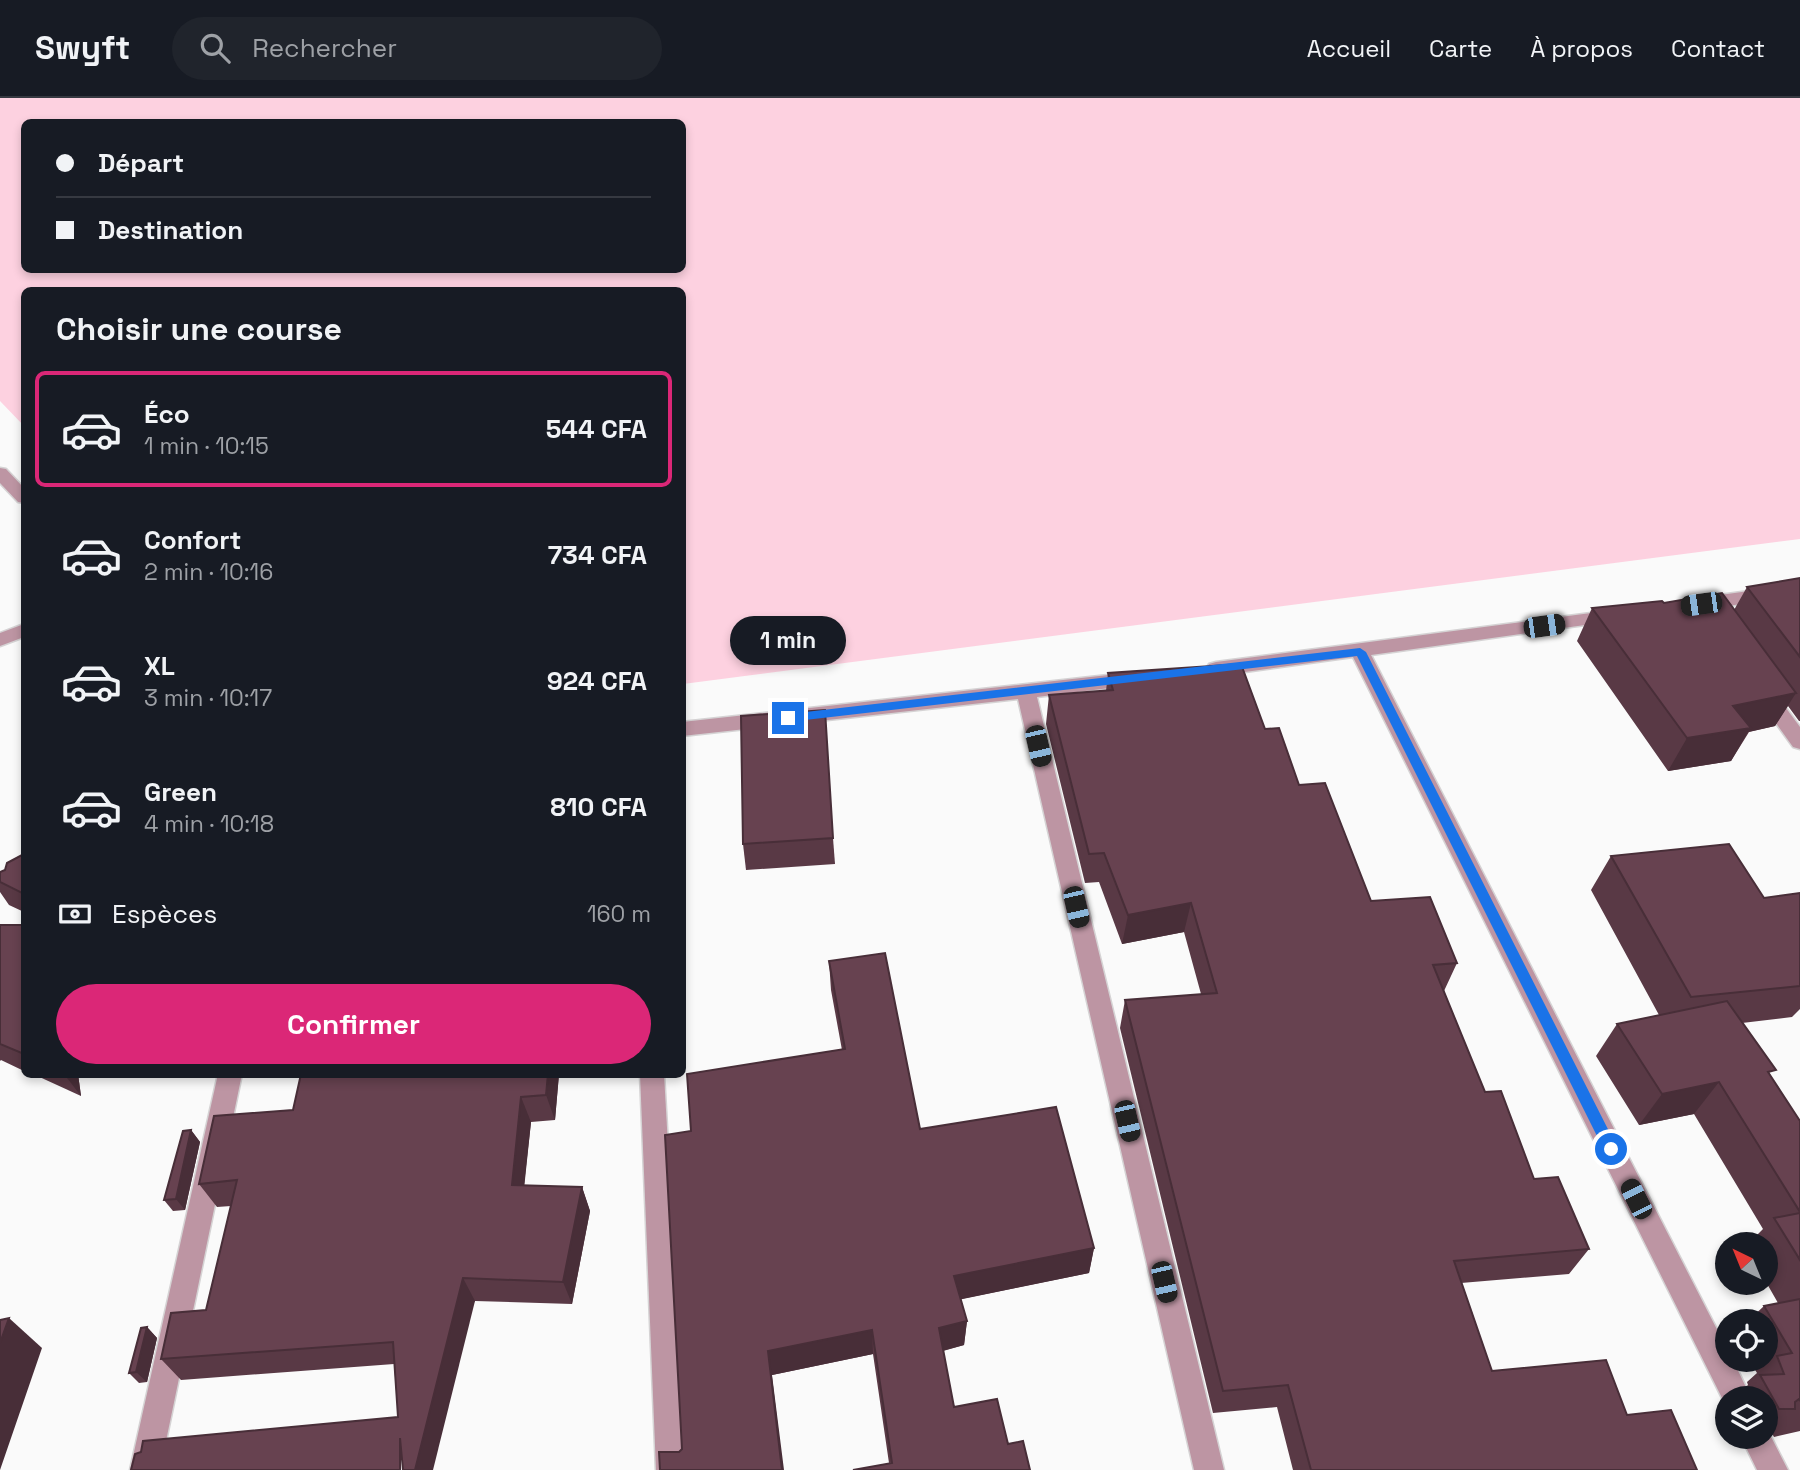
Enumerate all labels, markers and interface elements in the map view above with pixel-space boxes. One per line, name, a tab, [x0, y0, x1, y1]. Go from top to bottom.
search box	[172, 17, 662, 80]
text: Swyft	[35, 27, 130, 69]
icon: search	[196, 29, 234, 67]
text: Rechercher	[252, 31, 397, 65]
text: Accueil	[1307, 33, 1391, 64]
text: Carte	[1429, 33, 1492, 64]
text: À propos	[1530, 33, 1633, 64]
text: Contact	[1671, 33, 1765, 64]
text: Départ	[98, 146, 184, 180]
text: Destination	[98, 213, 243, 247]
text: Choisir une course	[56, 309, 342, 349]
text: Éco	[144, 397, 190, 431]
icon: car	[60, 398, 123, 461]
text: 544 CFA	[546, 412, 647, 446]
text: 1 min · 10:15	[144, 431, 269, 461]
text: Confort	[144, 523, 241, 557]
icon: car	[60, 524, 123, 587]
text: 734 CFA	[548, 538, 647, 572]
text: 2 min · 10:16	[144, 557, 273, 587]
car	[1679, 591, 1724, 617]
car	[1522, 613, 1567, 639]
callout: 1 min	[730, 616, 846, 666]
text: 1 min	[760, 625, 816, 655]
text: XL	[144, 649, 175, 683]
icon: car	[60, 650, 123, 713]
text: 924 CFA	[547, 664, 647, 698]
text: 3 min · 10:17	[144, 683, 272, 713]
route end	[772, 702, 804, 734]
car	[1024, 723, 1053, 769]
text: Green	[144, 775, 217, 809]
icon: car	[60, 776, 123, 839]
text: 810 CFA	[550, 790, 647, 824]
text: 4 min · 10:18	[144, 809, 274, 839]
car	[1062, 884, 1091, 930]
icon: cash	[56, 895, 94, 933]
text: Espèces	[112, 897, 217, 931]
text: 160 m	[587, 899, 651, 929]
button: Confirmer	[56, 984, 651, 1064]
car	[1113, 1098, 1142, 1144]
route start	[1595, 1133, 1627, 1165]
car	[1618, 1176, 1655, 1222]
north arrow	[1715, 1232, 1778, 1295]
map controls	[1715, 1232, 1778, 1449]
car	[1150, 1259, 1179, 1305]
button: locate	[1715, 1309, 1778, 1372]
button: layers	[1715, 1386, 1778, 1449]

